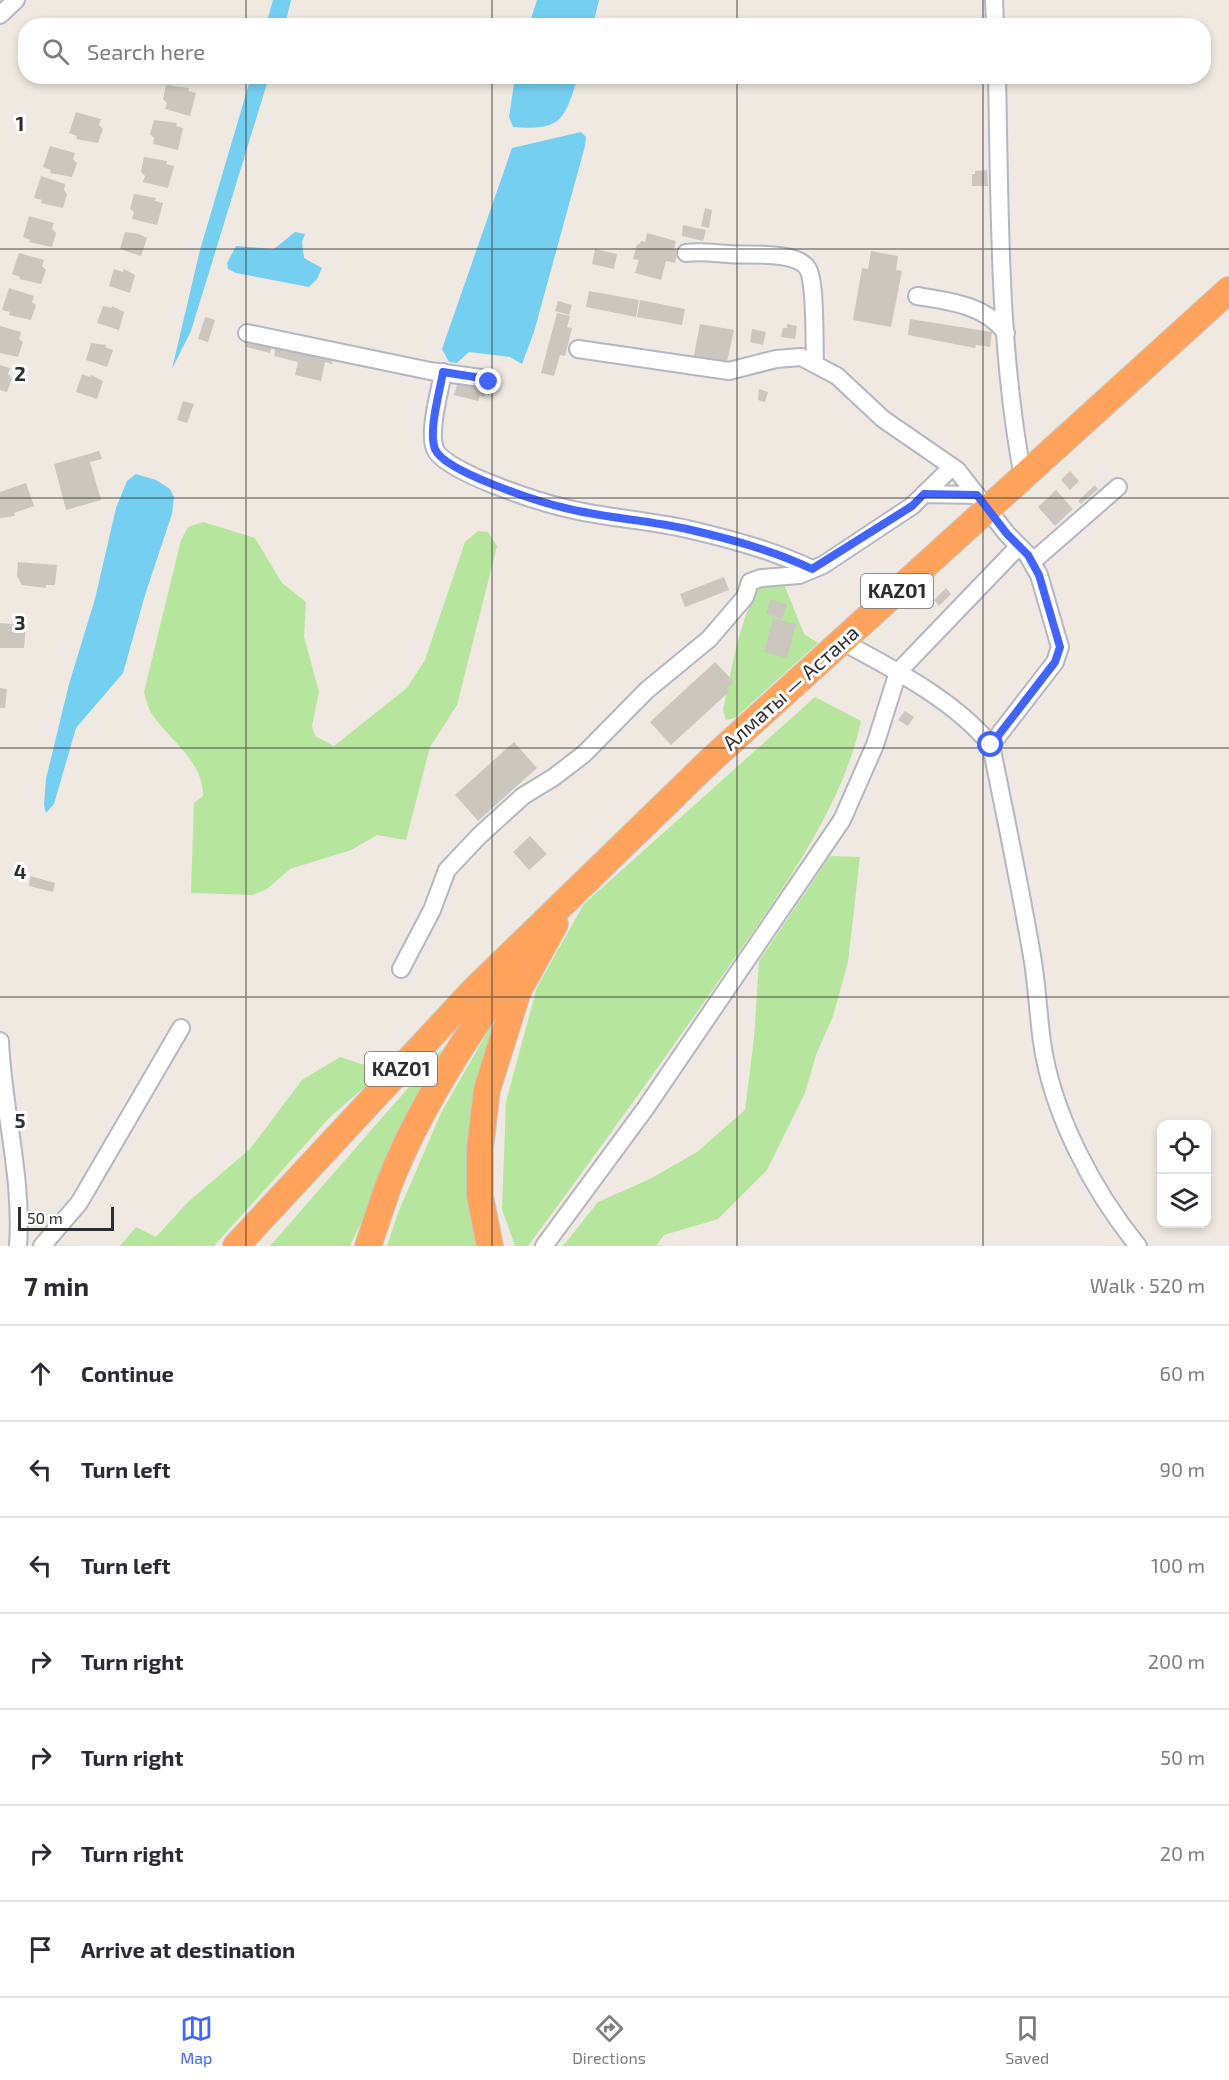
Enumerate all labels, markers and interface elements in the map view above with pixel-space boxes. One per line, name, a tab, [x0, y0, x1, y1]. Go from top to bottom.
search box	[18, 18, 1211, 84]
icon: search	[39, 35, 72, 68]
text: Search here	[87, 38, 205, 64]
text: 1	[16, 111, 24, 135]
text: 2	[14, 361, 26, 385]
route end	[475, 368, 501, 394]
road number: KАZ01	[861, 574, 933, 608]
text: 3	[14, 610, 26, 634]
street label: Алматы — Астана	[717, 619, 863, 755]
route start	[977, 731, 1003, 757]
text: 4	[14, 859, 27, 883]
road number: KАZ01	[365, 1052, 437, 1086]
text: 5	[14, 1108, 26, 1132]
map controls	[1157, 1120, 1211, 1228]
button: locate	[1157, 1120, 1211, 1174]
button: layers	[1157, 1174, 1211, 1228]
scale bar	[18, 1204, 114, 1232]
text: 50 m	[27, 1208, 63, 1227]
text: 7 min	[24, 1270, 89, 1301]
text: Walk · 520 m	[1090, 1273, 1205, 1297]
icon: ahead	[24, 1357, 57, 1390]
text: Continue	[81, 1360, 174, 1386]
text: 60 m	[1160, 1361, 1205, 1385]
icon: left	[24, 1453, 57, 1486]
text: Turn left	[81, 1456, 170, 1482]
text: 90 m	[1160, 1457, 1205, 1481]
icon: left	[24, 1549, 57, 1582]
text: Turn left	[81, 1552, 170, 1578]
text: 100 m	[1151, 1553, 1205, 1577]
icon: right	[24, 1645, 57, 1678]
text: Turn right	[81, 1648, 183, 1674]
text: 200 m	[1148, 1649, 1205, 1673]
icon: right	[24, 1741, 57, 1774]
text: Turn right	[81, 1744, 183, 1770]
text: 50 m	[1160, 1745, 1205, 1769]
icon: right	[24, 1837, 57, 1870]
text: Turn right	[81, 1840, 183, 1866]
text: 20 m	[1160, 1841, 1205, 1865]
icon: arrive	[24, 1933, 57, 1966]
text: Arrive at destination	[81, 1936, 295, 1962]
tab: Map	[180, 2012, 213, 2067]
tab: Directions	[572, 2012, 646, 2067]
tab: Saved	[1005, 2012, 1049, 2067]

